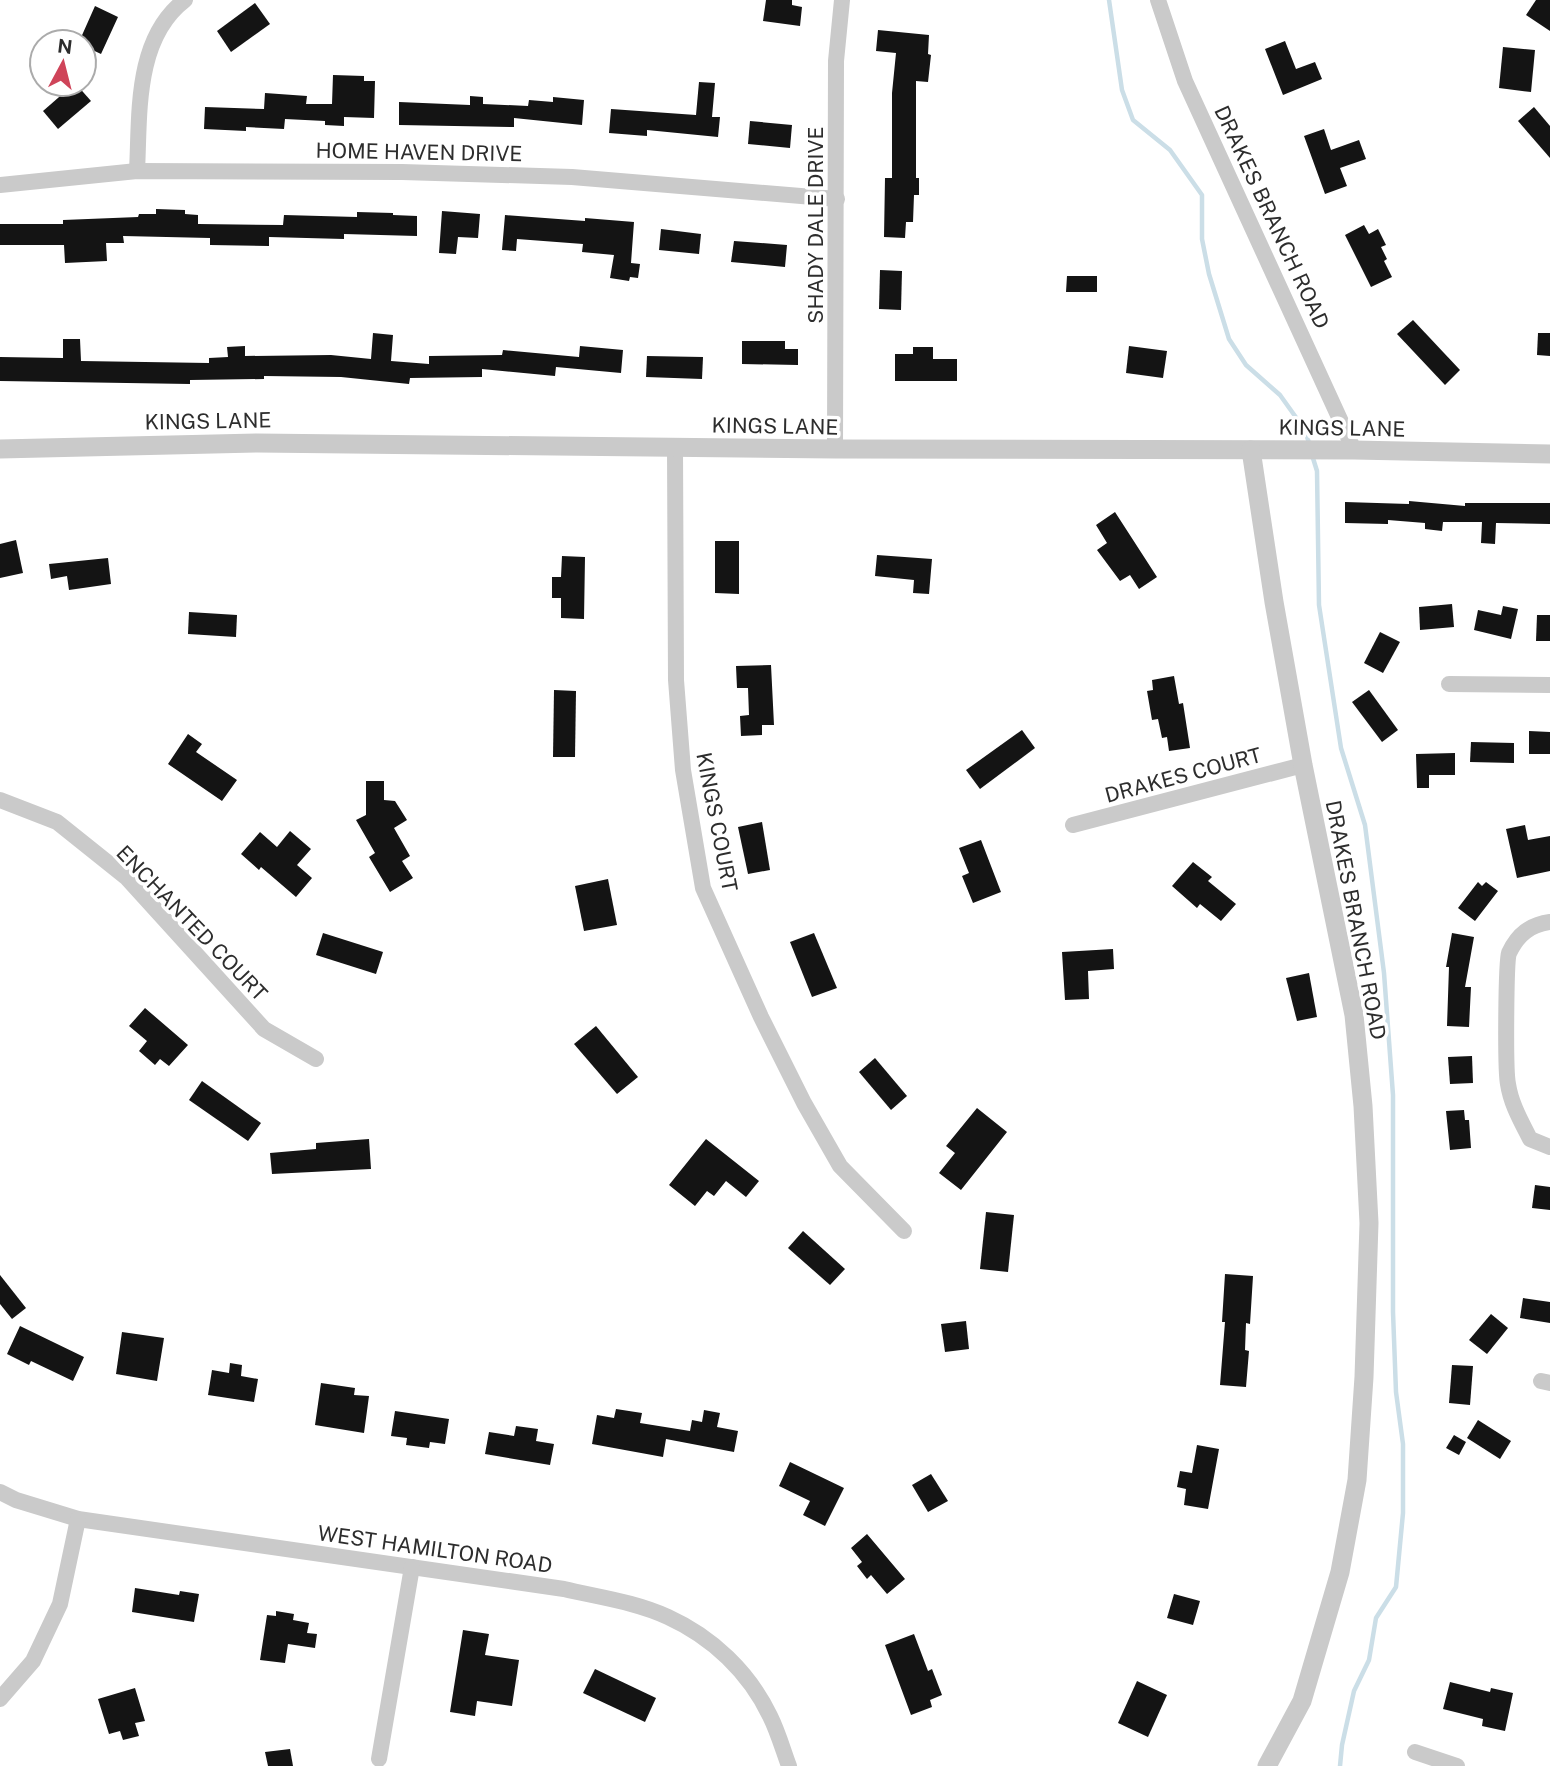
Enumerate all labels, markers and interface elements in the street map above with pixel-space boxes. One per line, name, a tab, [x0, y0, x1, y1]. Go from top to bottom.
north arrow	[28, 28, 98, 98]
text: N	[56, 34, 74, 58]
street label: DRAKES BRANCH ROAD	[1209, 101, 1335, 333]
street label: SHADY DALE DRIVE	[803, 126, 828, 324]
street label: HOME HAVEN DRIVE	[315, 138, 523, 166]
street label: KINGS LANE	[144, 407, 272, 435]
street label: KINGS LANE	[711, 412, 839, 440]
street label: KINGS LANE	[1278, 414, 1406, 442]
street label: DRAKES COURT	[1102, 742, 1264, 808]
street label: KINGS COURT	[691, 750, 743, 894]
street label: DRAKES BRANCH ROAD	[1321, 798, 1391, 1042]
street label: ENCHANTED COURT	[111, 840, 273, 1006]
street label: WEST HAMILTON ROAD	[316, 1520, 554, 1578]

